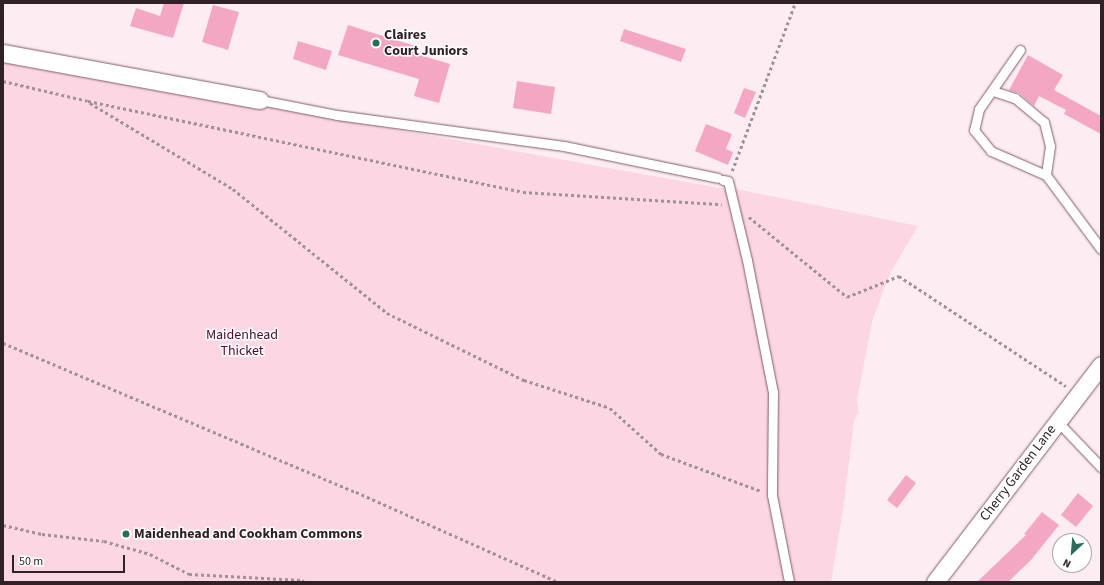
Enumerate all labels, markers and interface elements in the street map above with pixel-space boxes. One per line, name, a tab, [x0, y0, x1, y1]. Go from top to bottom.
place label: Claires Court Juniors	[384, 27, 468, 60]
marker: Claires Court Juniors	[371, 38, 381, 48]
park label: Maidenhead Thicket	[206, 327, 278, 360]
street label: Cherry Garden Lane	[976, 422, 1060, 524]
place label: Maidenhead and Cookham Commons	[134, 526, 362, 542]
marker: Maidenhead and Cookham Commons	[121, 529, 131, 539]
north arrow	[1052, 533, 1092, 573]
scale bar	[14, 547, 127, 573]
text: 50 m	[19, 553, 43, 570]
text: N	[1060, 555, 1074, 572]

